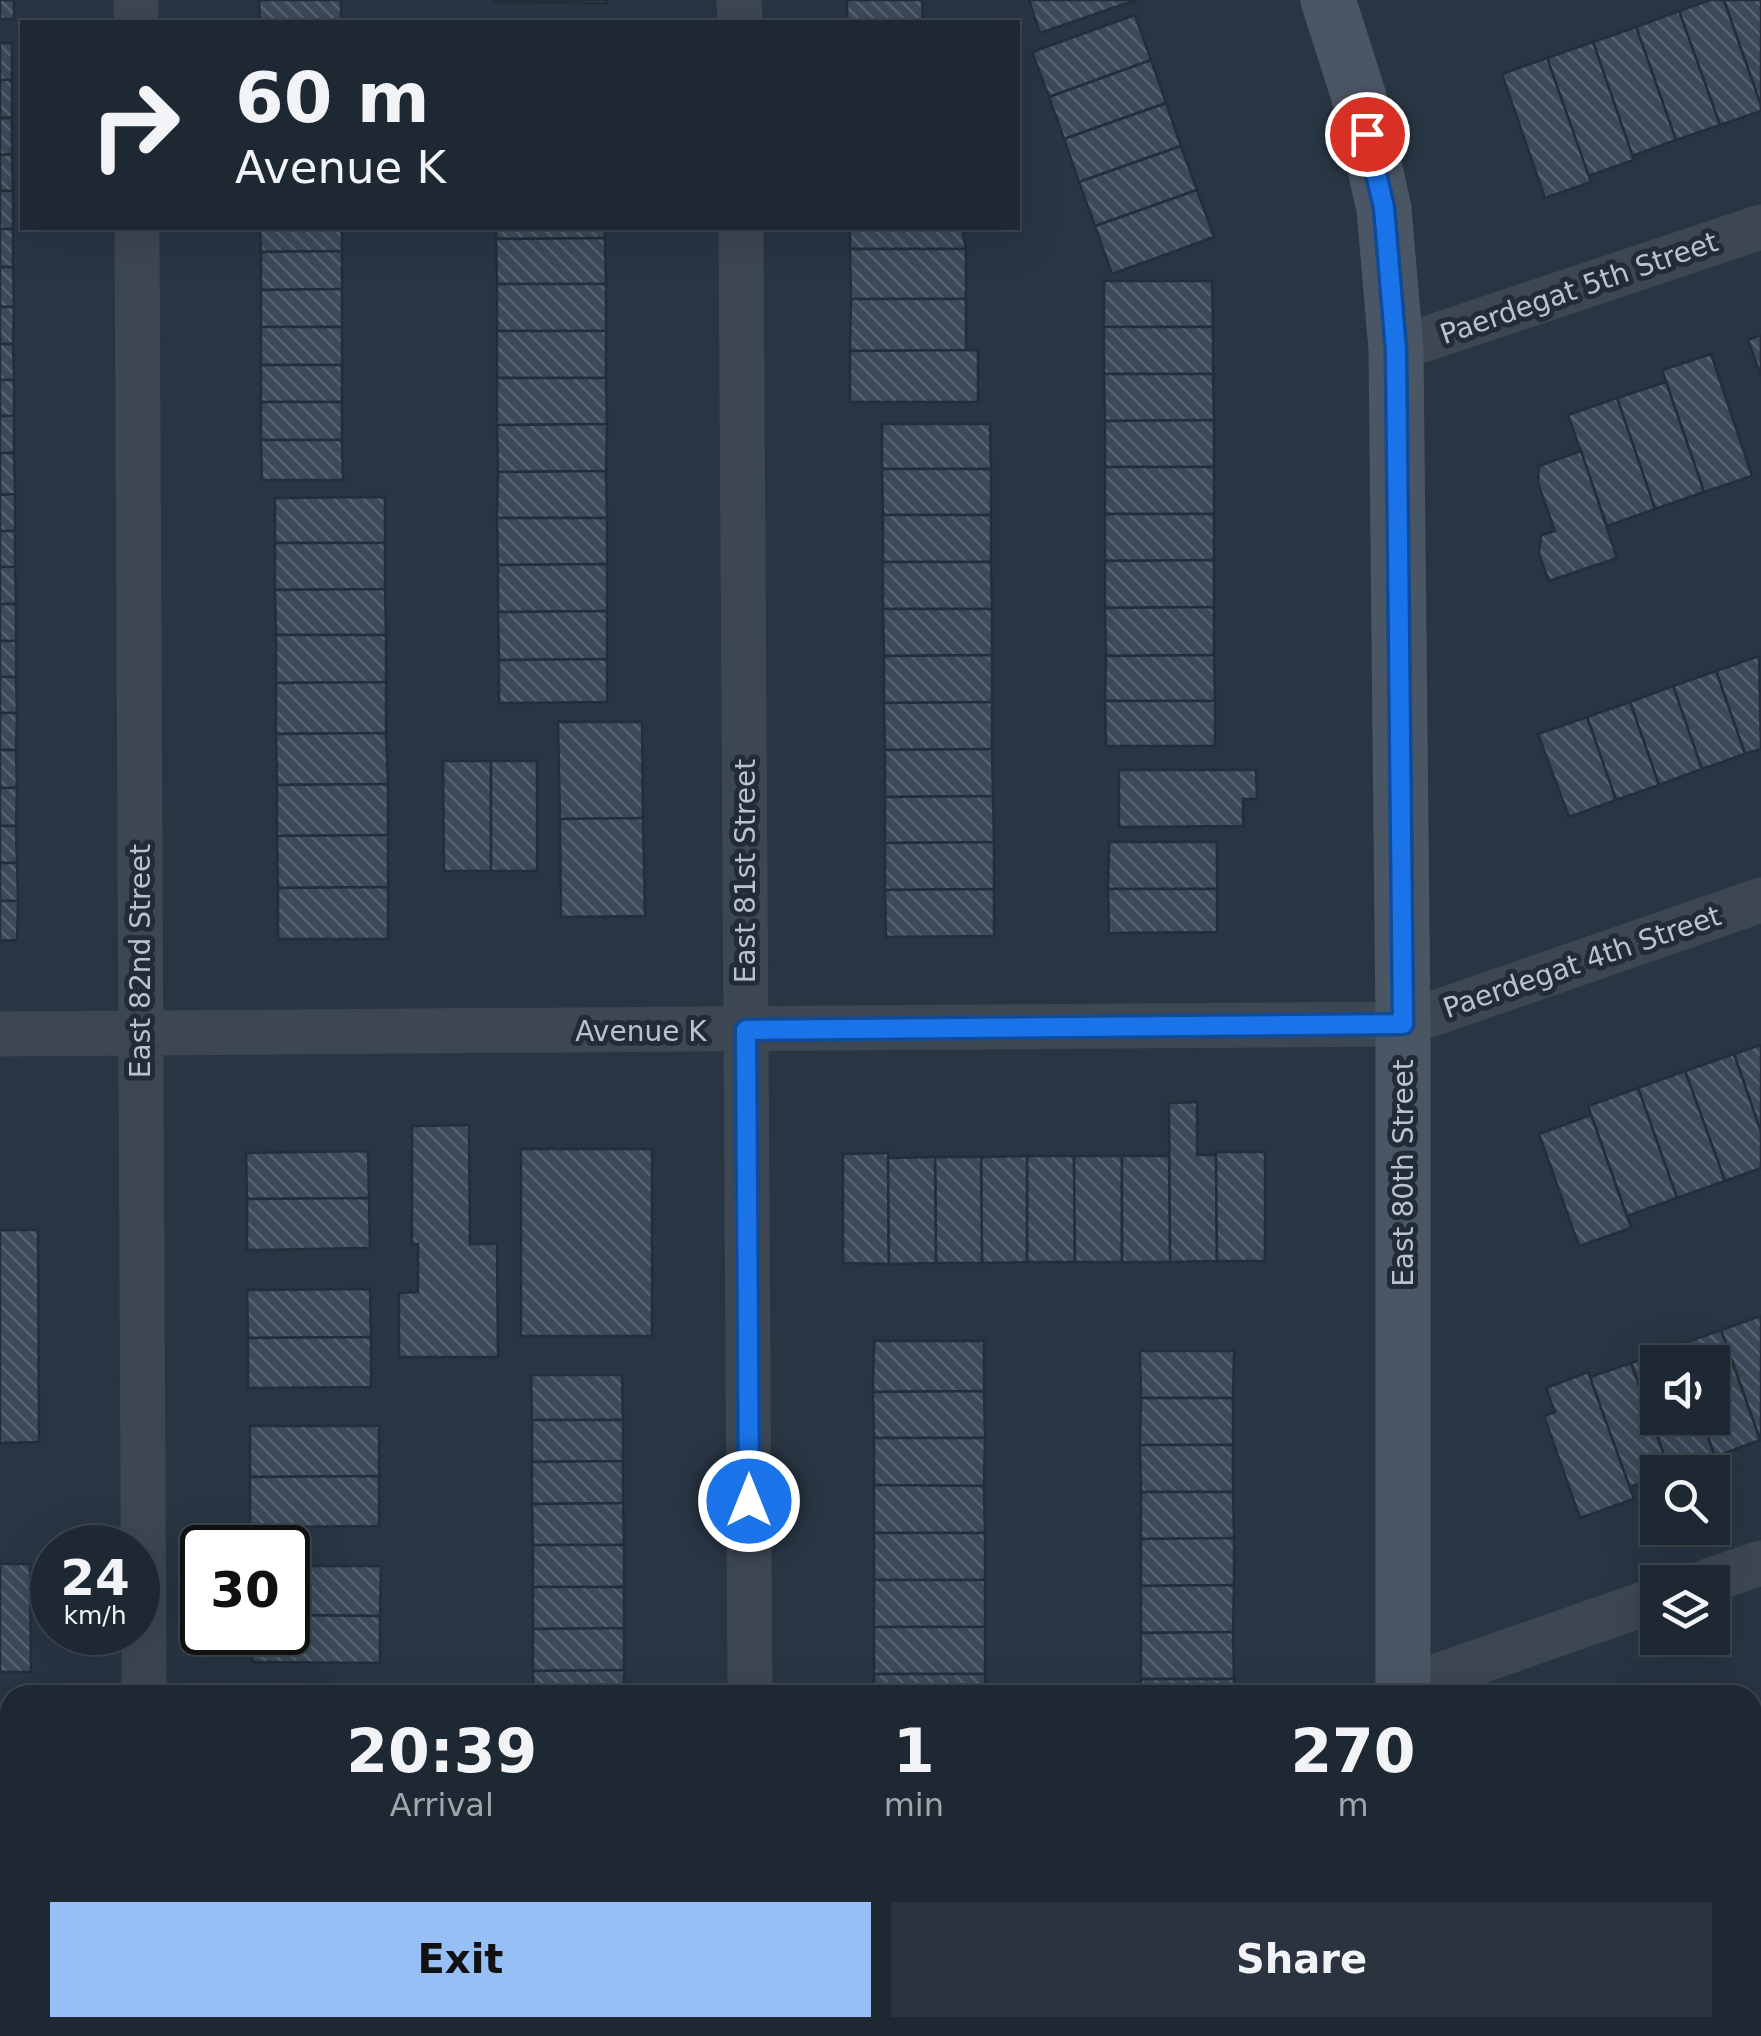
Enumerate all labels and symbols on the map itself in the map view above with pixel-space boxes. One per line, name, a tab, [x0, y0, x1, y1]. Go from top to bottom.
pin	[1325, 92, 1410, 177]
street label: Paerdegat 5th Street	[1436, 225, 1722, 351]
street label: East 81st Street	[729, 759, 762, 983]
street label: East 82nd Street	[124, 844, 157, 1078]
street label: Paerdegat 4th Street	[1439, 899, 1725, 1025]
street label: Avenue K	[575, 1015, 707, 1048]
street label: East 80th Street	[1387, 1059, 1420, 1287]
position arrow	[697, 1449, 801, 1553]
speed limit sign: 30	[180, 1525, 310, 1655]

